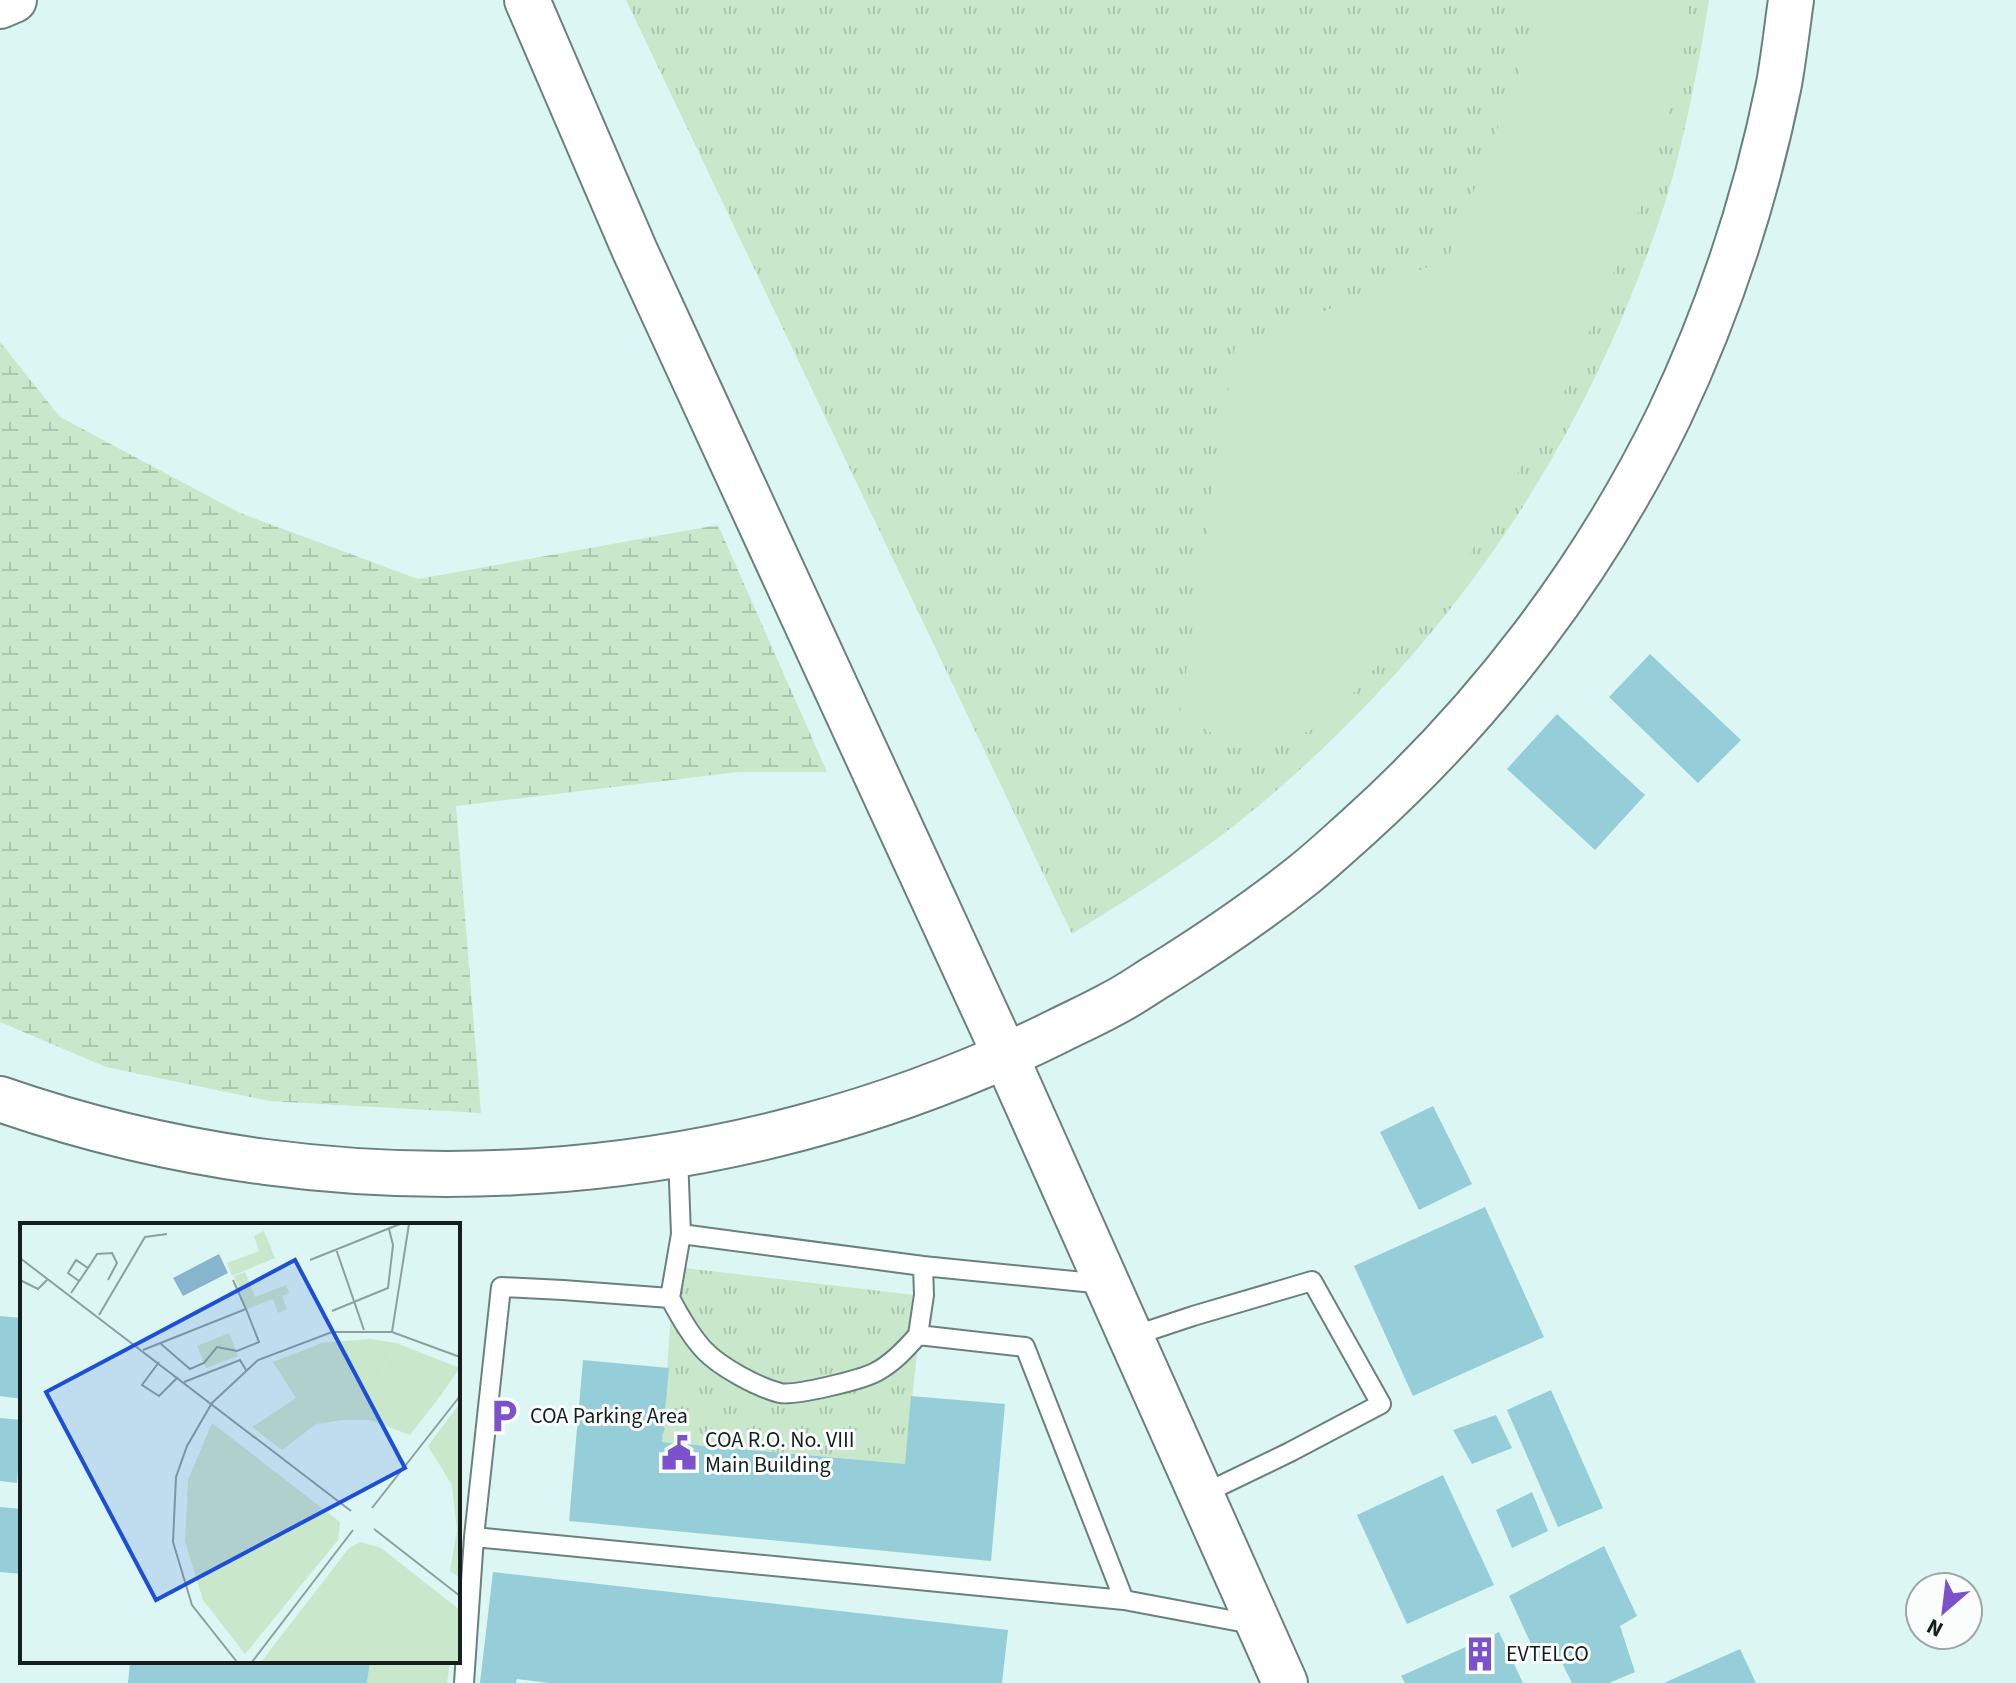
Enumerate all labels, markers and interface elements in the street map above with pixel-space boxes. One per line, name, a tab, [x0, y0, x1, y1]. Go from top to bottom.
inset map	[20, 1223, 460, 1663]
parking icon: COA Parking Area	[485, 1397, 523, 1435]
place label: COA Parking Area	[530, 1400, 688, 1432]
place label: COA R.O. No. VIII Main Building	[705, 1424, 855, 1481]
public building icon: COA R.O. No. VIII Main Building	[660, 1434, 698, 1472]
north arrow	[1904, 1571, 1984, 1651]
text: N	[1921, 1610, 1949, 1645]
building icon: EVTELCO	[1461, 1635, 1499, 1673]
place label: EVTELCO	[1506, 1638, 1589, 1670]

